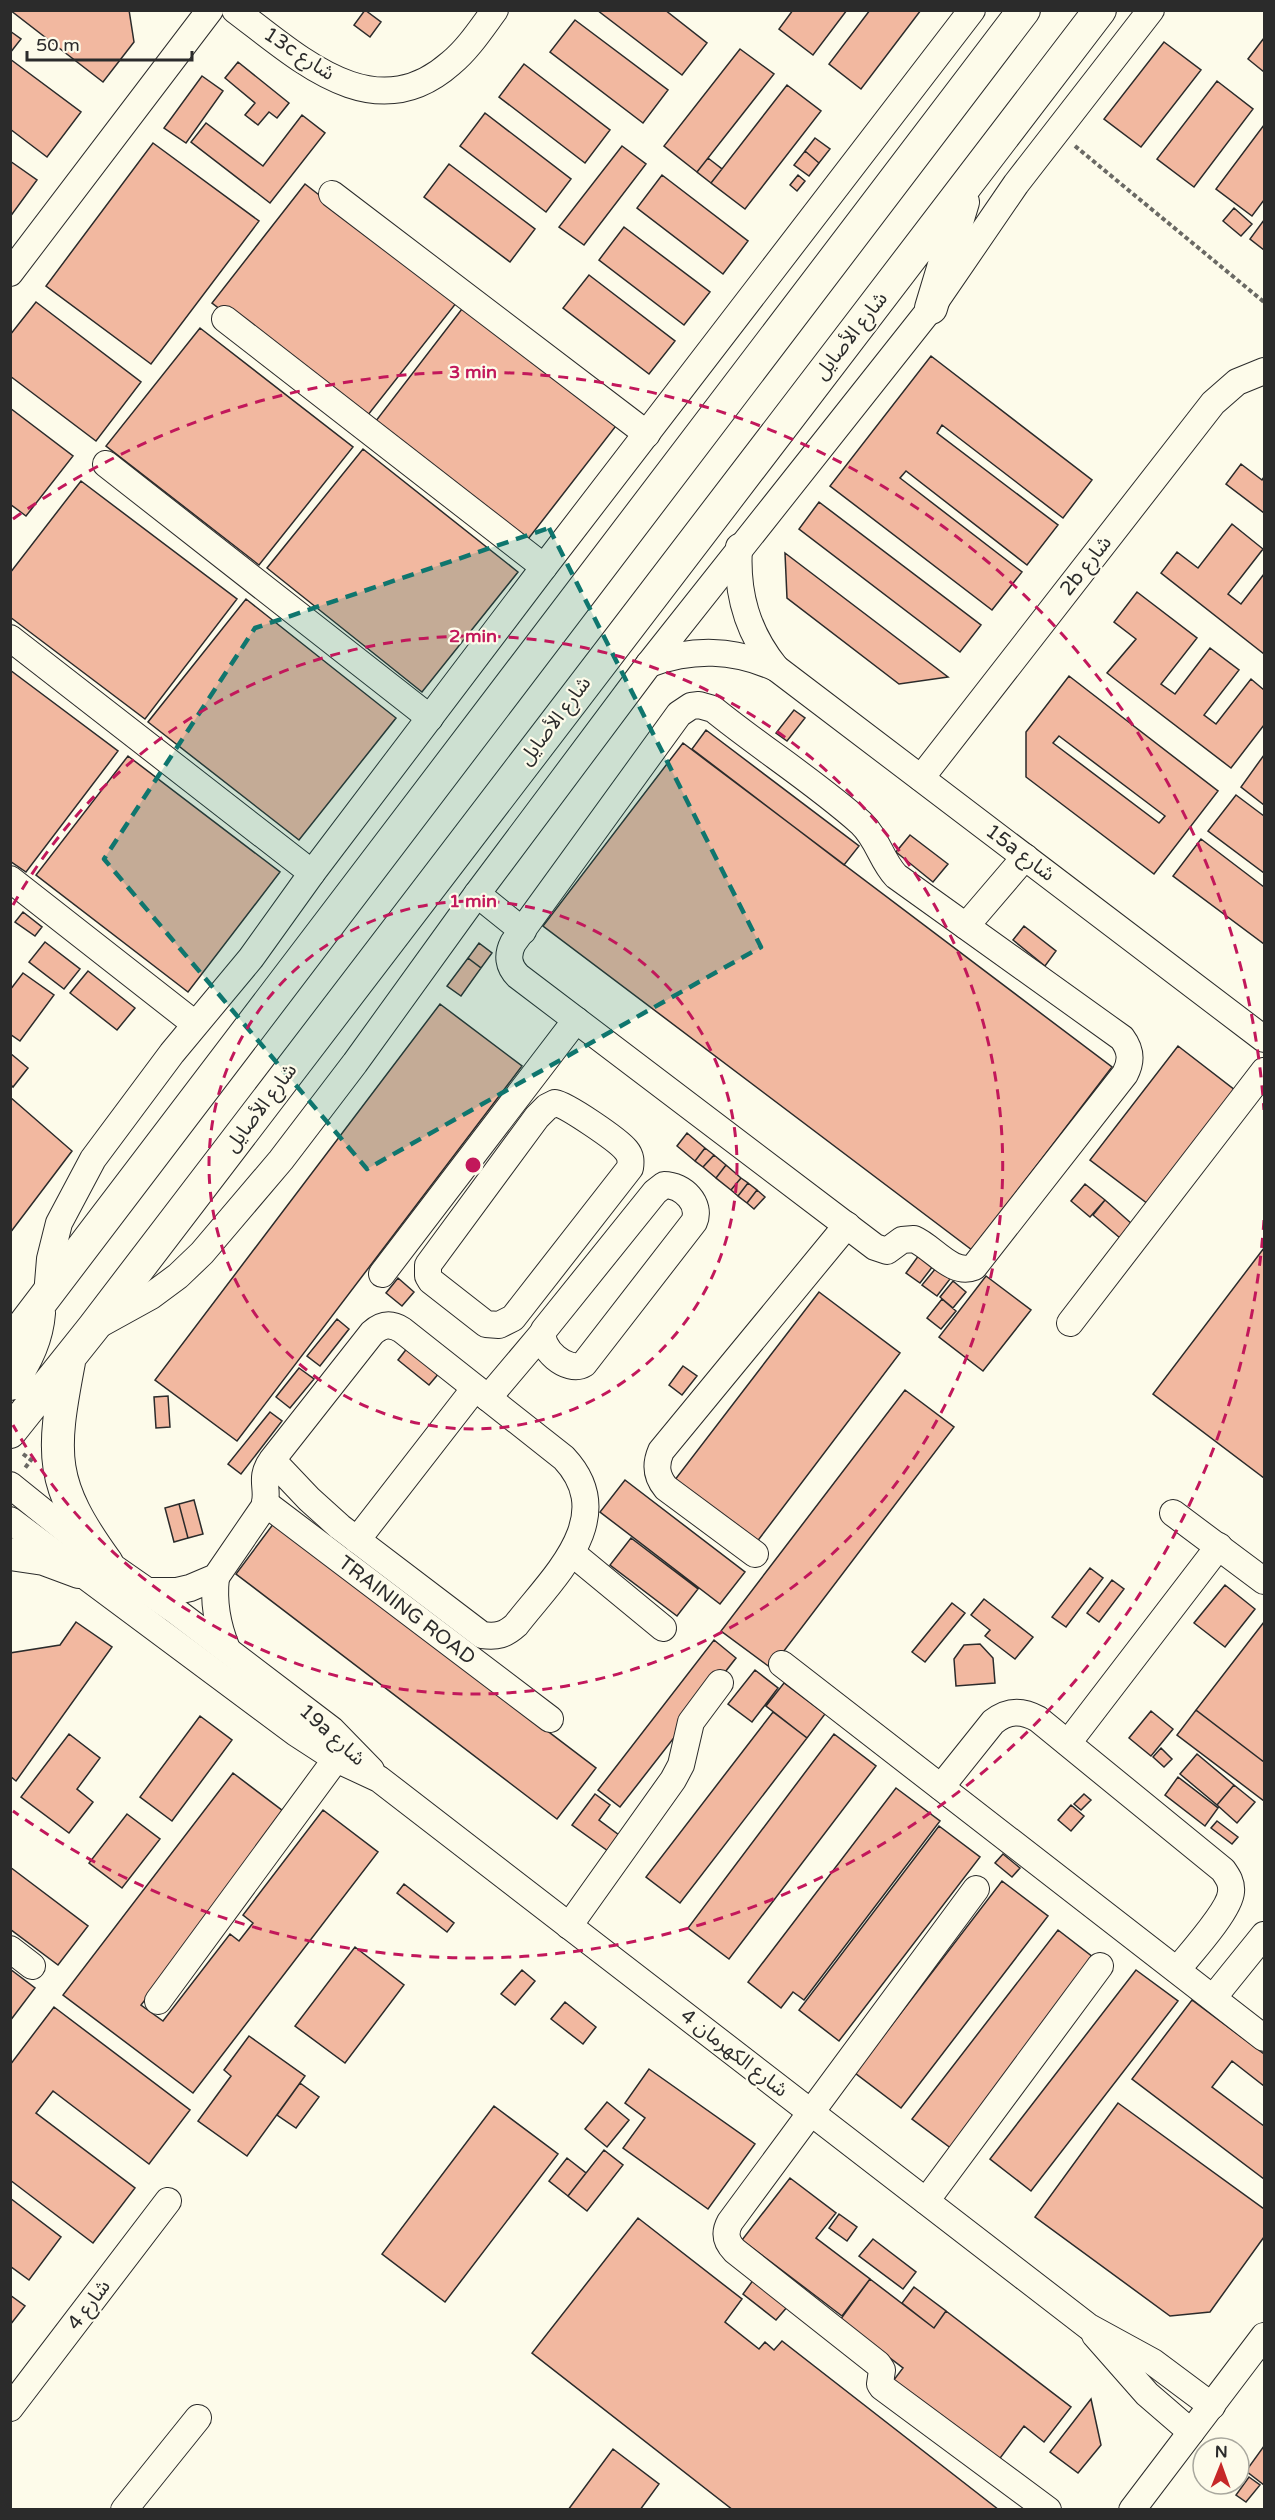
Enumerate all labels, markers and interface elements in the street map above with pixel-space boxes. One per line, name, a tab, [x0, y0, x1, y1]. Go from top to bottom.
street label: 13c شارع	[258, 22, 339, 88]
scale bar	[27, 24, 192, 62]
text: 50 m	[36, 34, 80, 56]
street label: شارع الأصايل	[809, 287, 894, 386]
text: 3 min	[449, 361, 497, 383]
street label: 2b شارع	[1055, 531, 1118, 602]
text: 2 min	[449, 625, 497, 647]
street label: شارع الأصايل	[514, 672, 598, 771]
street label: 15a شارع	[979, 819, 1059, 888]
text: 1 min	[449, 890, 497, 912]
street label: شارع الأصايل	[220, 1059, 304, 1158]
centre of rings	[463, 1155, 483, 1175]
street label: TRAINING ROAD	[334, 1551, 480, 1670]
street label: 19a شارع	[293, 1699, 370, 1772]
street label: شارع الكهرمان 4	[674, 2004, 792, 2104]
street label: شارع 4	[62, 2275, 117, 2336]
north arrow	[1191, 2436, 1251, 2496]
text: N	[1215, 2442, 1228, 2462]

